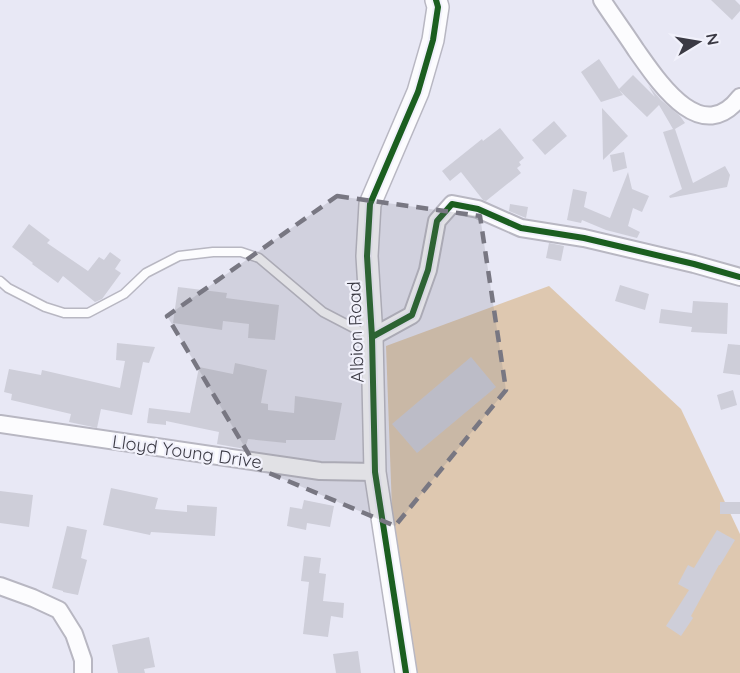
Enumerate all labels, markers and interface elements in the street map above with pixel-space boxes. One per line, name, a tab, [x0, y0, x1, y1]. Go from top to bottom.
north arrow	[668, 12, 728, 72]
text: N	[702, 31, 724, 47]
street label: Albion Road	[342, 281, 369, 383]
street label: Lloyd Young Drive	[111, 430, 263, 473]

